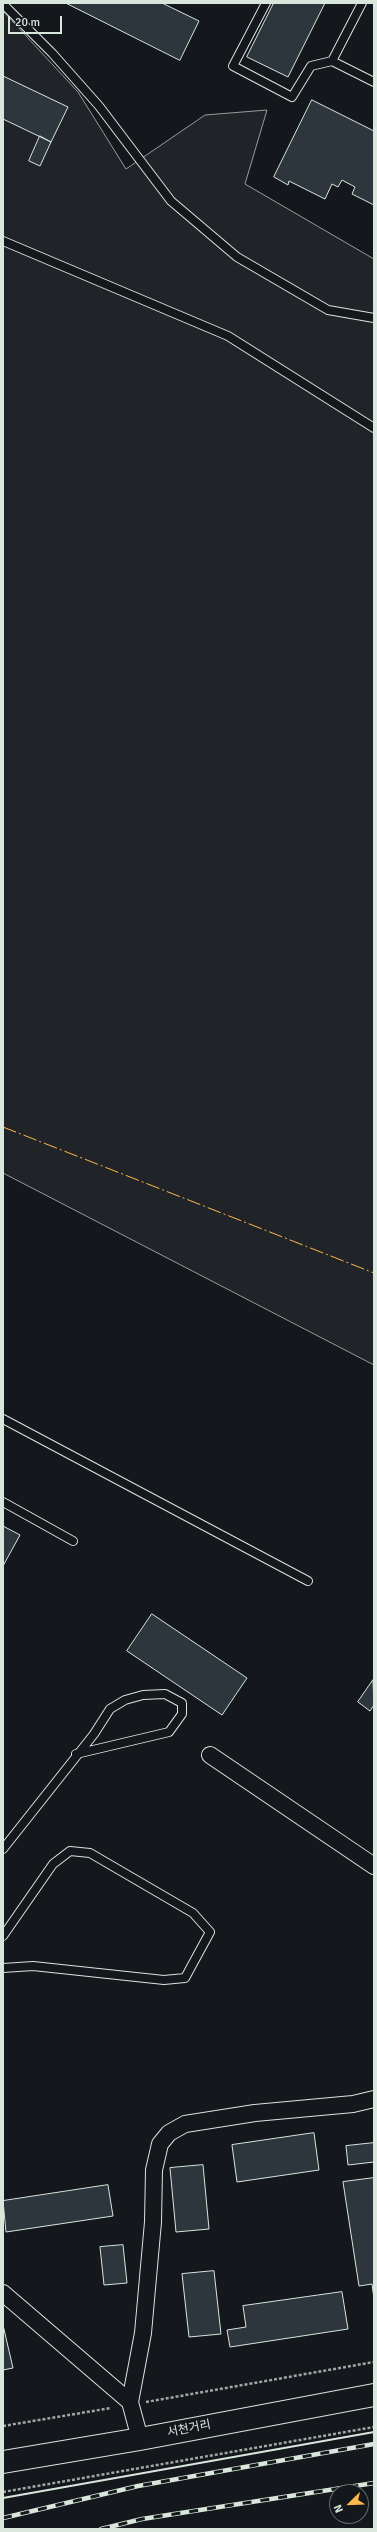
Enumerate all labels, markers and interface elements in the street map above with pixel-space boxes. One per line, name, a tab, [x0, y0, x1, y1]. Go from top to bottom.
scale bar	[10, 8, 64, 34]
text: 20 m	[15, 15, 40, 30]
street label: 서천거리	[166, 2418, 212, 2440]
north arrow	[329, 2484, 369, 2524]
text: N	[331, 2502, 346, 2515]

